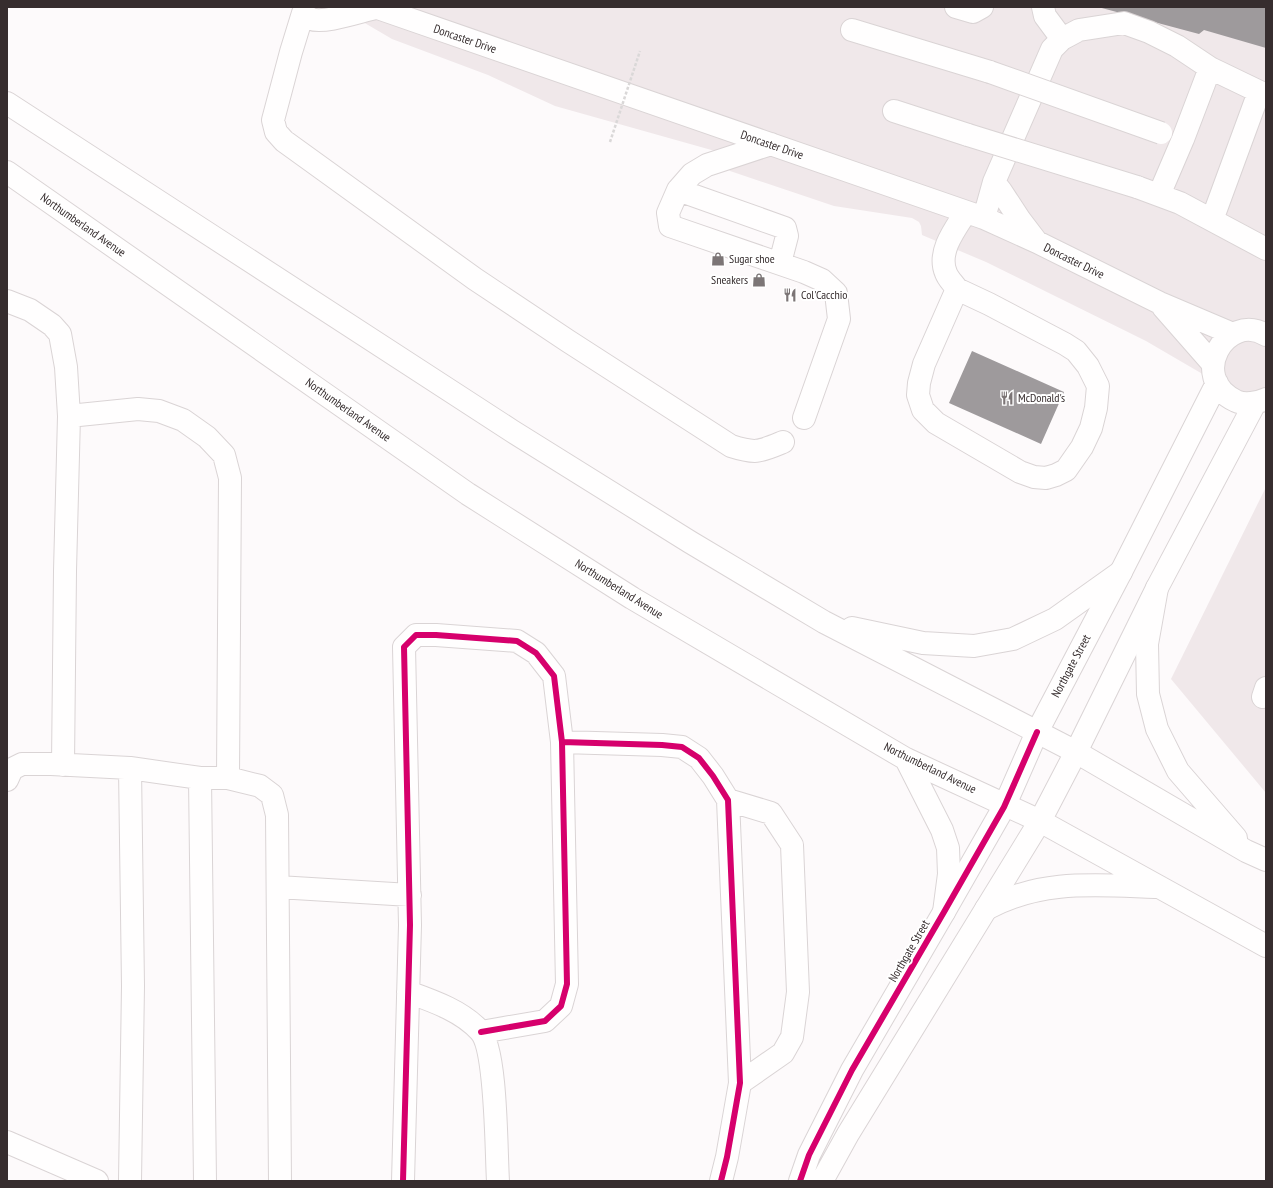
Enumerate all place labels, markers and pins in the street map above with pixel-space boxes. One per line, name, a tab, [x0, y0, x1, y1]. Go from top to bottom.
shop icon: Sugar shoe	[710, 251, 726, 267]
place label: Sugar shoe	[729, 251, 775, 266]
place label: Sneakers	[711, 272, 748, 287]
shop icon: Sneakers	[751, 272, 767, 288]
restaurant icon: Col'Cacchio	[782, 287, 798, 303]
place label: Col'Cacchio	[801, 287, 847, 302]
restaurant icon: McDonald's	[999, 390, 1015, 406]
place label: McDonald's	[1018, 390, 1065, 405]

